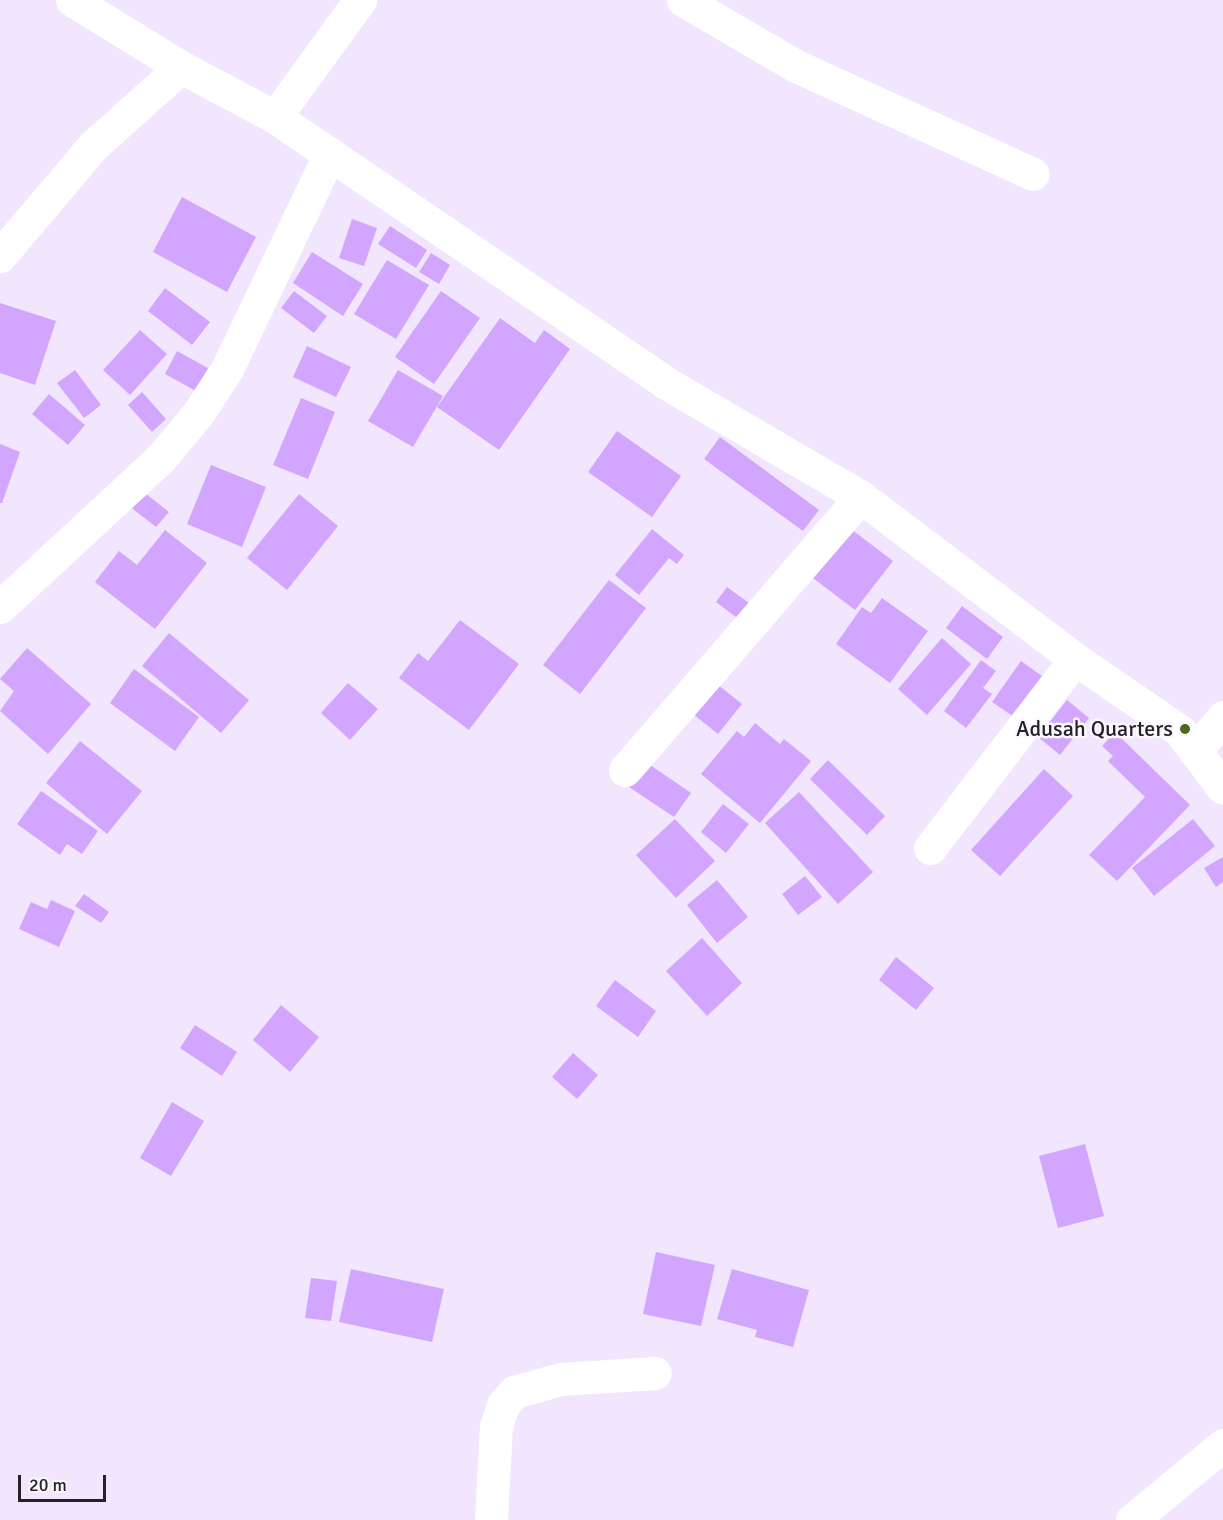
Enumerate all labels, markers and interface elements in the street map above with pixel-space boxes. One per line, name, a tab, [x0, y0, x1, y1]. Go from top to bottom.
place label: Adusah Quarters	[1016, 716, 1173, 742]
marker: Adusah Quarters	[1178, 722, 1192, 736]
scale bar	[21, 1463, 110, 1501]
text: 20 m	[29, 1474, 67, 1496]

